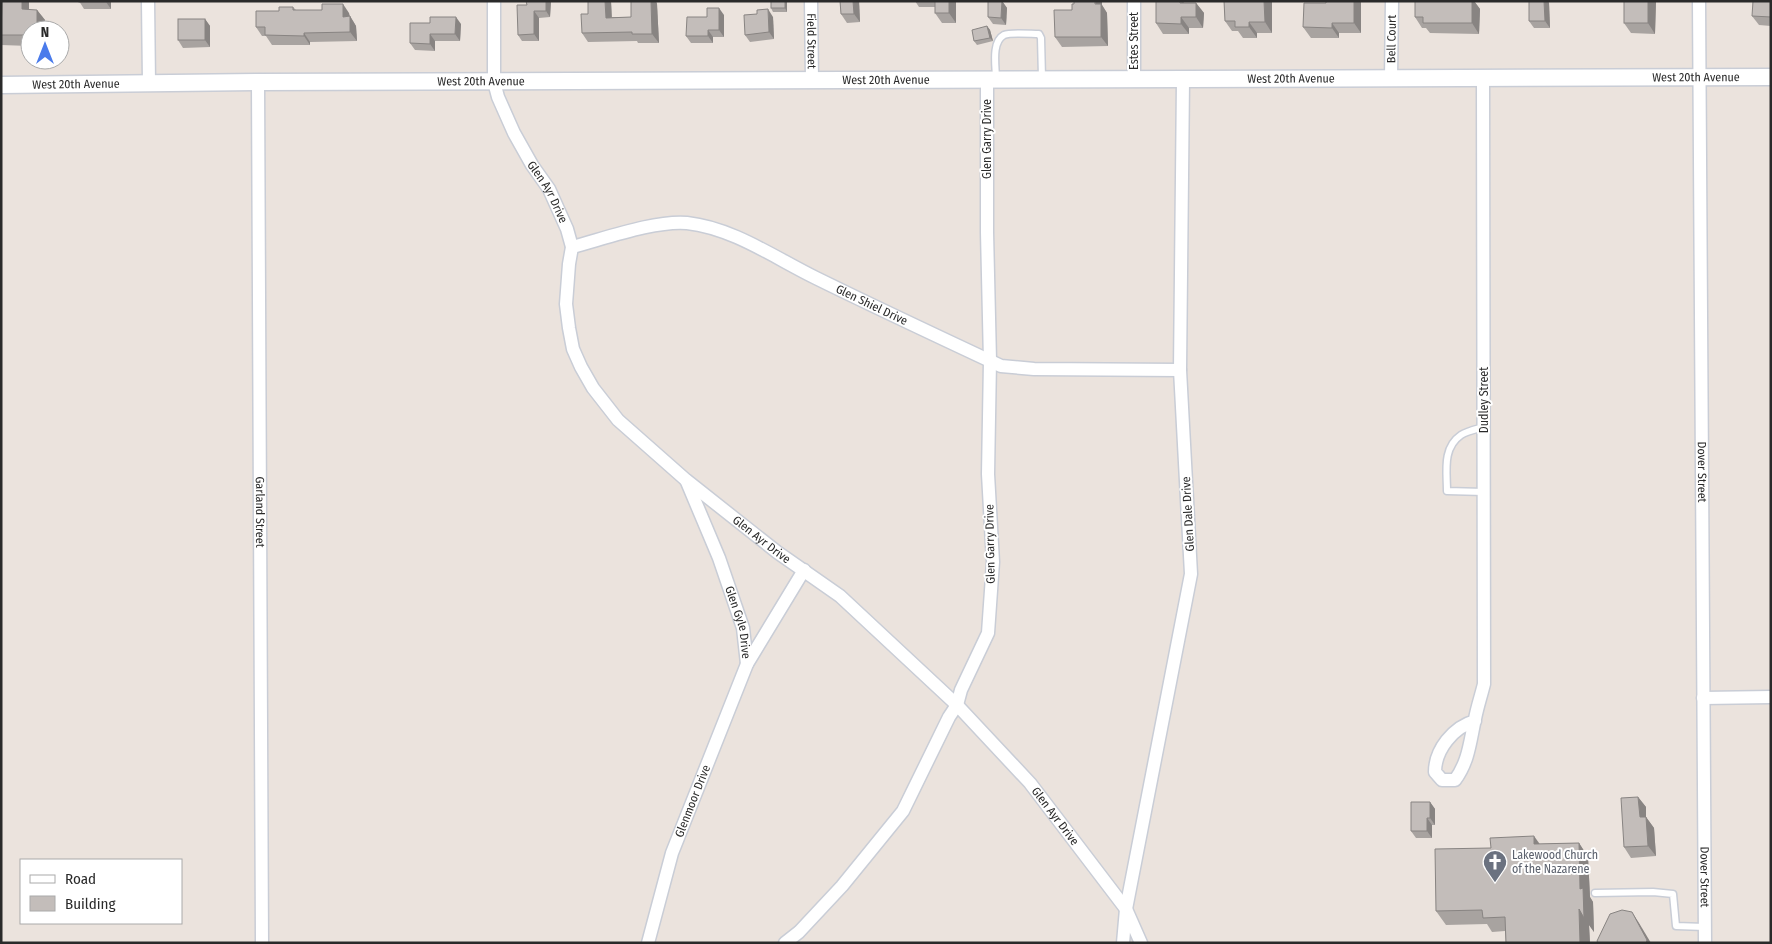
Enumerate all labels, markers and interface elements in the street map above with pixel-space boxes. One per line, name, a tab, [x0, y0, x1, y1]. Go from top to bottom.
street label: Estes Street	[1127, 12, 1141, 70]
street label: Field Street	[804, 13, 819, 69]
street label: Bell Court	[1384, 15, 1399, 63]
north arrow	[20, 20, 70, 70]
text: N	[41, 24, 49, 41]
street label: West 20th Avenue	[1652, 70, 1740, 84]
street label: West 20th Avenue	[1247, 71, 1335, 86]
street label: West 20th Avenue	[842, 73, 930, 87]
street label: West 20th Avenue	[437, 74, 525, 88]
street label: West 20th Avenue	[32, 77, 120, 92]
street label: Glen Garry Drive	[980, 99, 994, 179]
street label: Glen Ayr Drive	[524, 158, 570, 225]
street label: Glen Shiel Drive	[834, 282, 910, 328]
street label: Dudley Street	[1477, 367, 1491, 433]
street label: Dover Street	[1695, 441, 1709, 503]
street label: Garland Street	[253, 476, 267, 548]
street label: Glen Dale Drive	[1179, 476, 1197, 552]
street label: Glen Garry Drive	[982, 504, 998, 584]
street label: Glen Ayr Drive	[730, 513, 793, 566]
street label: Glen Gyle Drive	[722, 584, 753, 660]
street label: Glenmoor Drive	[672, 763, 713, 839]
street label: Glen Ayr Drive	[1029, 784, 1082, 848]
street label: Dover Street	[1697, 846, 1712, 908]
place label: Lakewood Church of the Nazarene	[1512, 848, 1598, 876]
church icon: Lakewood Church of the Nazarene	[1482, 849, 1508, 883]
legend	[20, 859, 182, 924]
text: Road	[65, 870, 96, 888]
text: Building	[65, 895, 116, 913]

